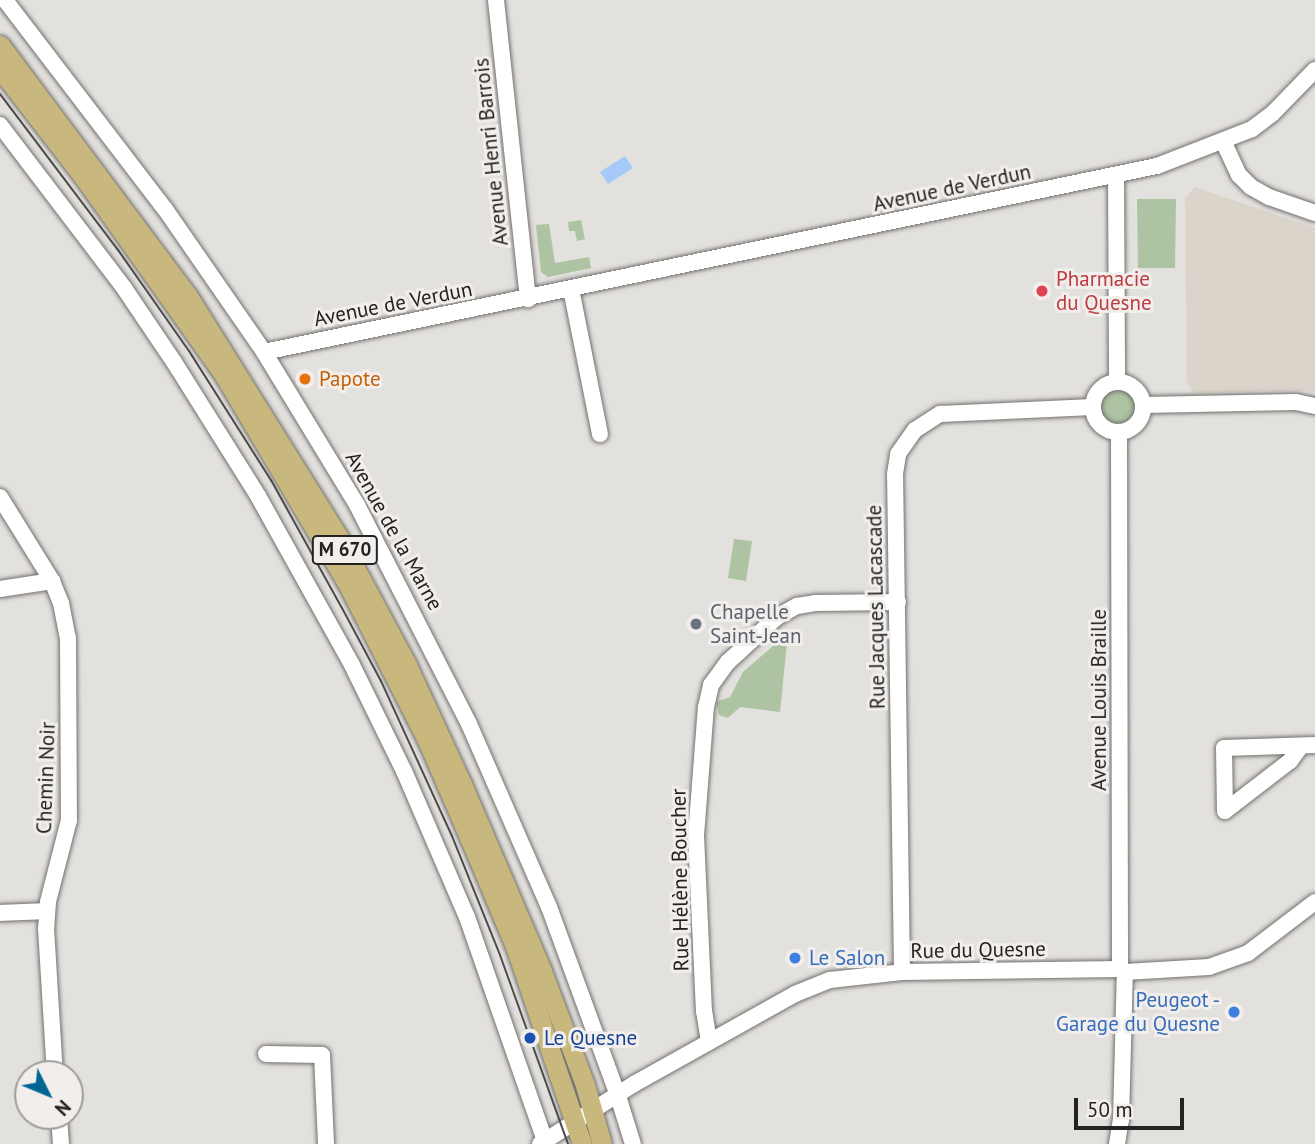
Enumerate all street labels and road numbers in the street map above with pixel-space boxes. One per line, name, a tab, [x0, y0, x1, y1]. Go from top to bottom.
street label: Avenue Henri Barrois	[469, 57, 513, 247]
street label: Avenue de Verdun	[870, 159, 1034, 217]
street label: Avenue de Verdun	[311, 276, 475, 332]
street label: Avenue de la Marne	[340, 447, 448, 615]
street label: Rue Jacques Lacascade	[862, 505, 890, 709]
road number: M 670	[312, 534, 378, 566]
street label: Avenue Louis Braille	[1086, 609, 1112, 791]
street label: Chemin Noir	[31, 722, 61, 834]
street label: Rue Hélène Boucher	[666, 788, 694, 972]
street label: Rue du Quesne	[910, 936, 1046, 964]

